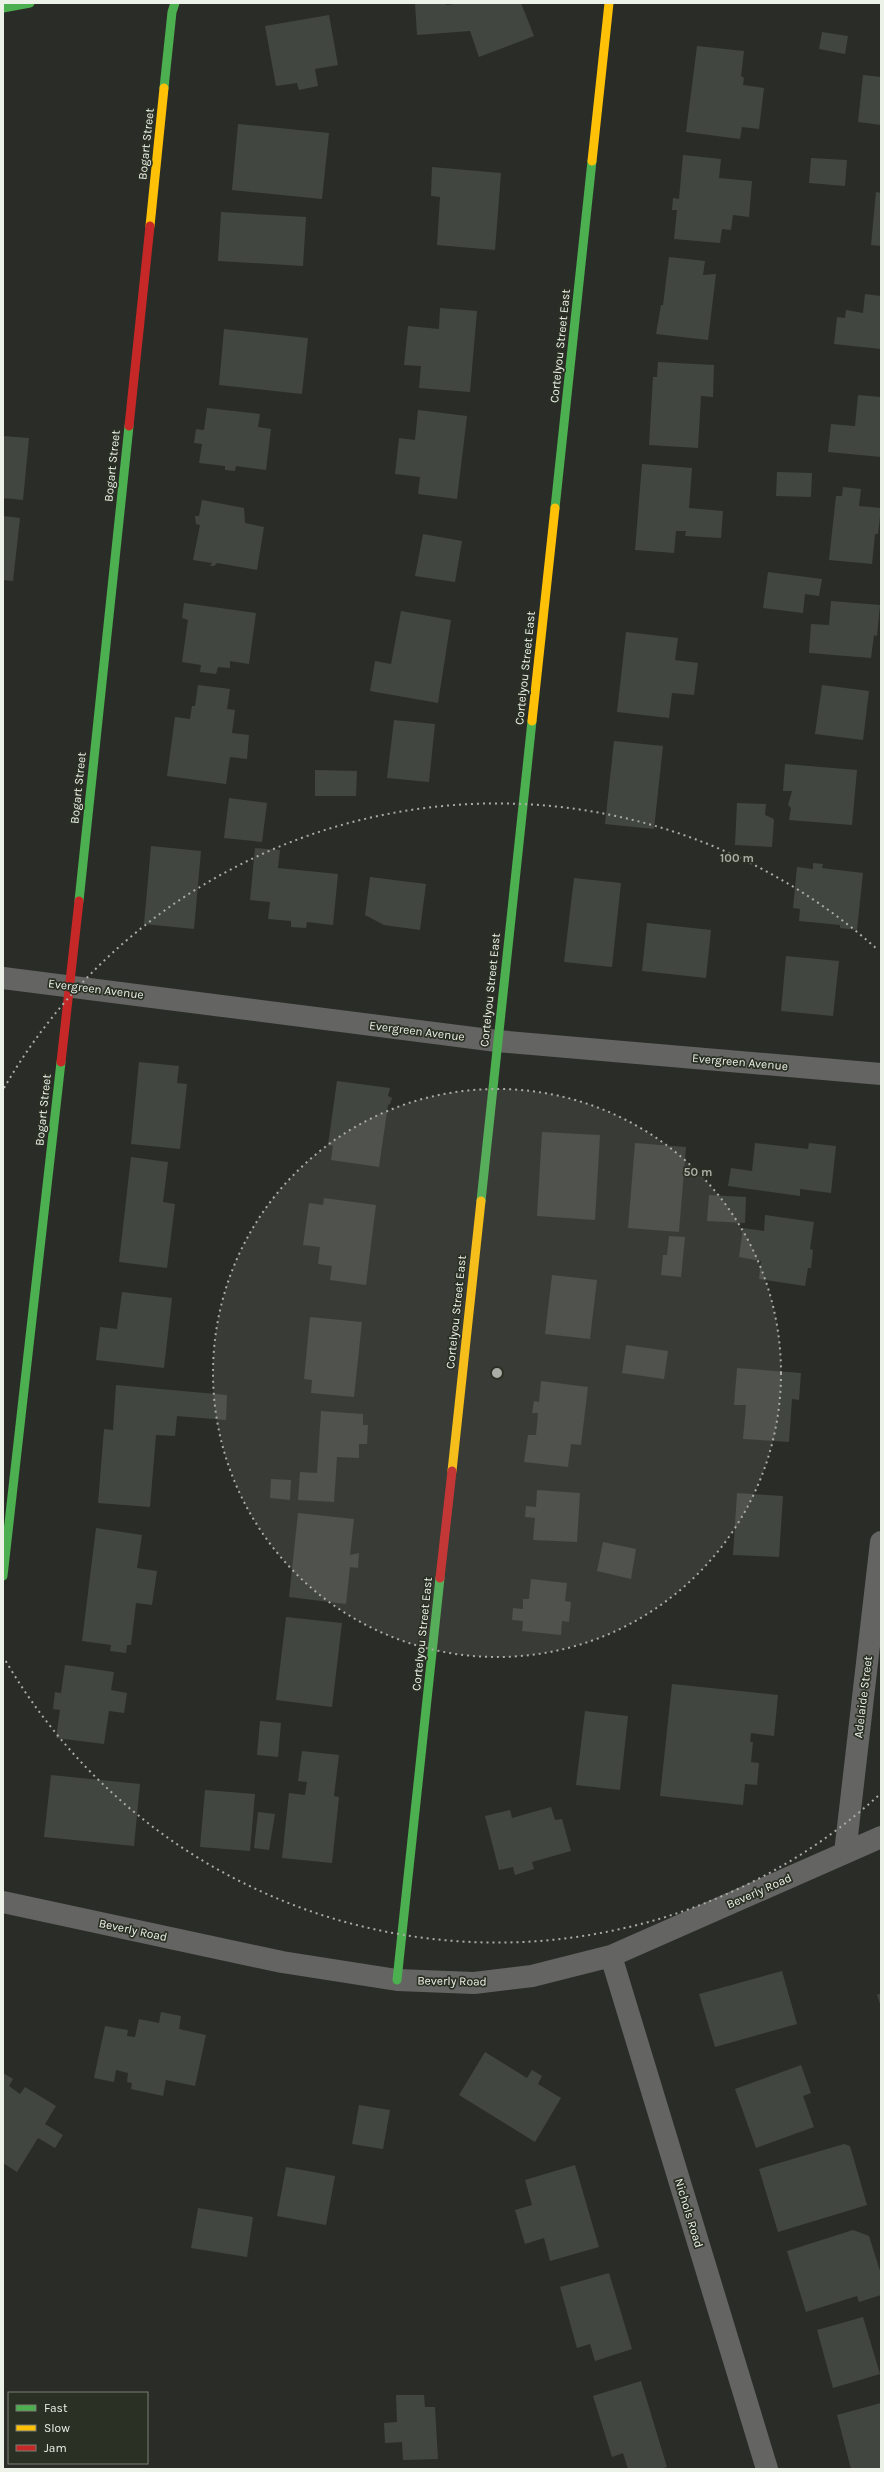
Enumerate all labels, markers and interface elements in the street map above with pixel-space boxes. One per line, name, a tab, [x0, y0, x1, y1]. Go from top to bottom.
street label: Bogart Street	[135, 107, 157, 181]
street label: Cortelyou Street East	[547, 288, 573, 404]
street label: Bogart Street	[101, 429, 123, 503]
street label: Cortelyou Street East	[512, 610, 538, 726]
street label: Bogart Street	[67, 751, 89, 825]
text: 100 m	[720, 851, 754, 865]
street label: Cortelyou Street East	[477, 932, 503, 1048]
street label: Evergreen Avenue	[47, 976, 145, 1002]
street label: Evergreen Avenue	[368, 1018, 466, 1044]
street label: Evergreen Avenue	[692, 1051, 788, 1073]
street label: Bogart Street	[32, 1073, 54, 1147]
text: 50 m	[684, 1165, 713, 1179]
street label: Cortelyou Street East	[443, 1254, 469, 1370]
centre of rings	[490, 1366, 504, 1380]
street label: Cortelyou Street East	[409, 1576, 435, 1692]
street label: Adelaide Street	[851, 1655, 875, 1739]
street label: Beverly Road	[724, 1870, 794, 1912]
street label: Beverly Road	[98, 1916, 168, 1944]
street label: Beverly Road	[417, 1973, 487, 1989]
street label: Nichols Road	[672, 2177, 706, 2249]
legend	[8, 2392, 148, 2464]
text: Fast	[44, 2401, 68, 2415]
text: Slow	[44, 2421, 70, 2435]
text: Jam	[44, 2441, 67, 2455]

